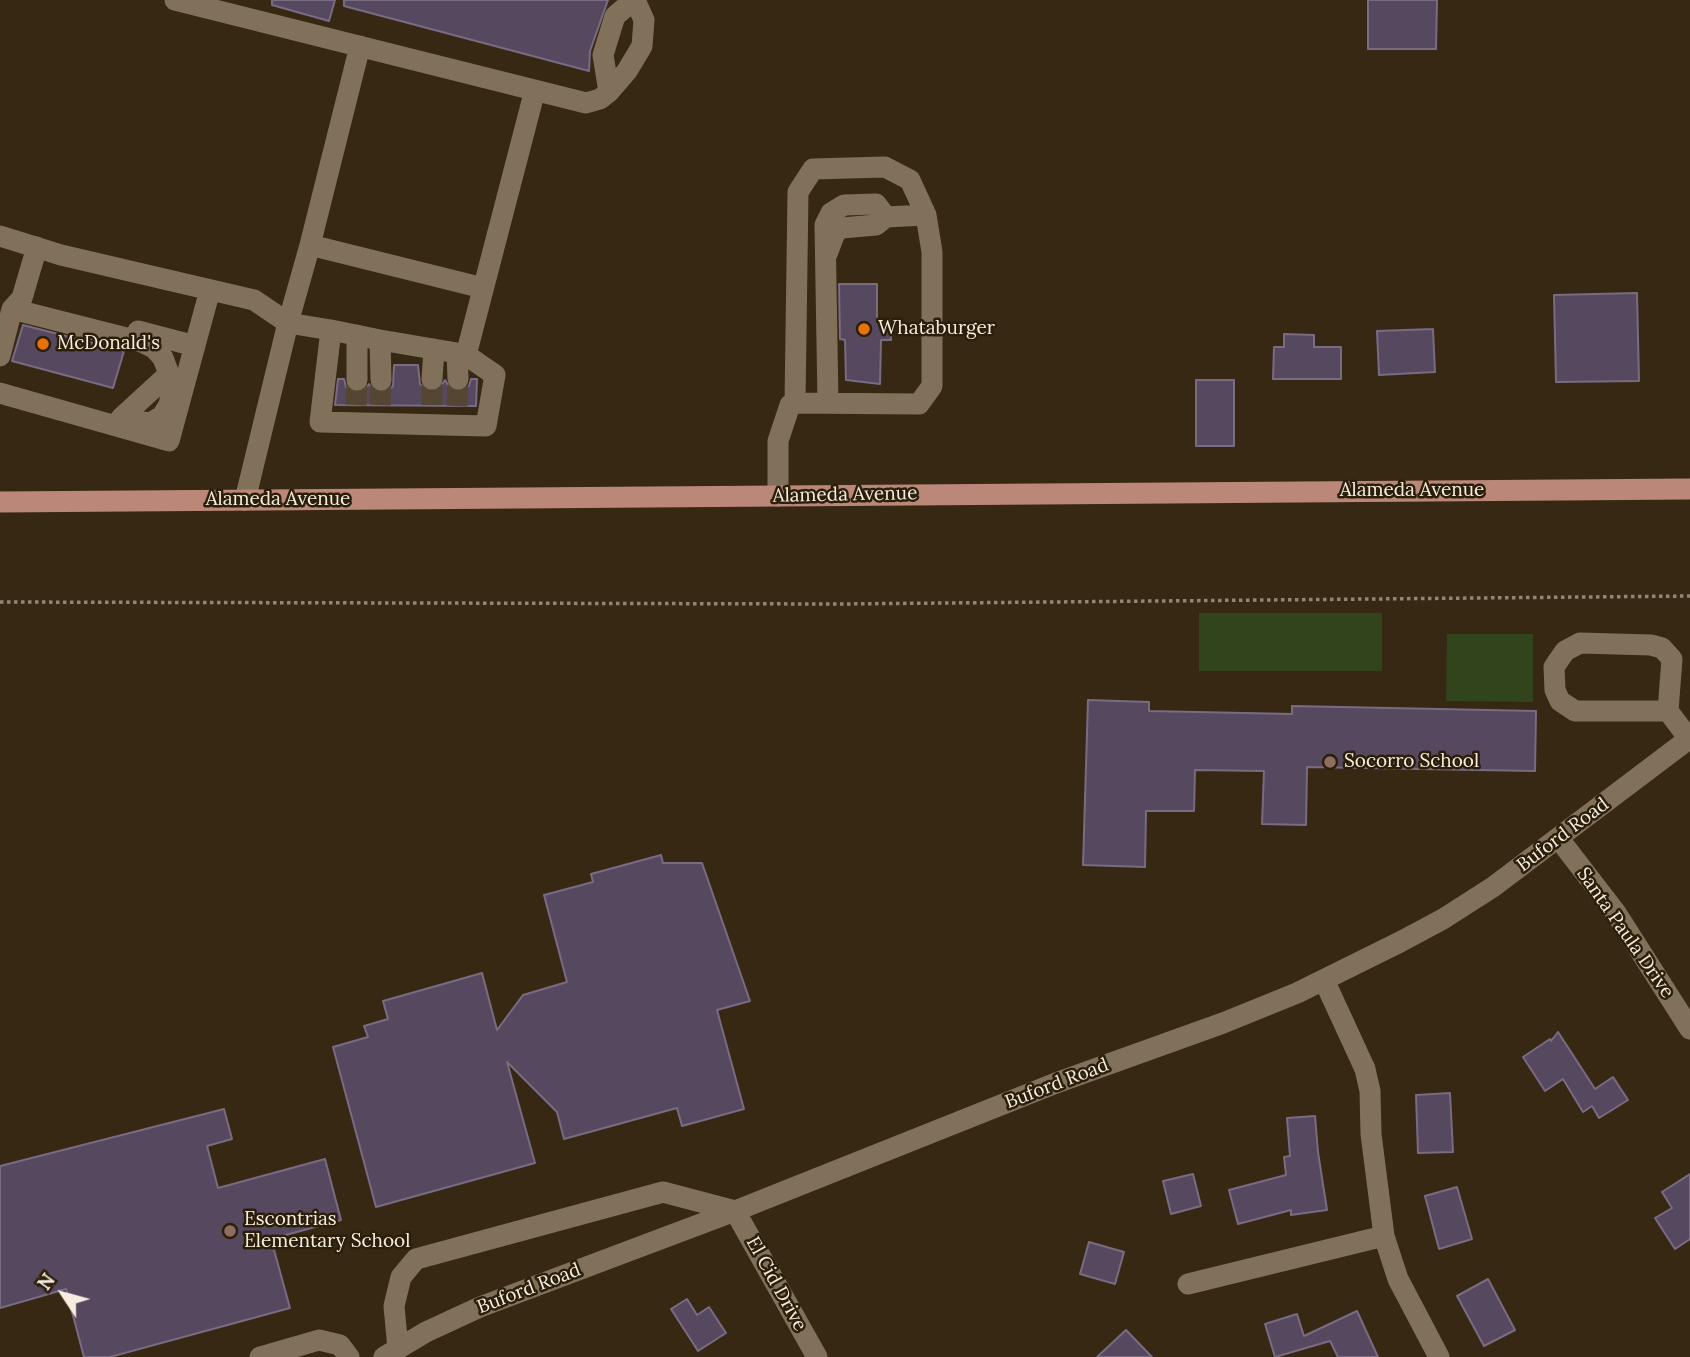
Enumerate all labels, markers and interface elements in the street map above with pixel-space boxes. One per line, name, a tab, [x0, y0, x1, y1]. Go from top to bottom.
place label: Whataburger	[878, 318, 995, 340]
marker: Whataburger	[856, 321, 872, 337]
place label: McDonald's	[57, 333, 160, 355]
marker: McDonald's	[35, 336, 51, 352]
street label: Alameda Avenue	[1340, 480, 1484, 502]
street label: Alameda Avenue	[772, 482, 918, 508]
street label: Alameda Avenue	[206, 489, 350, 511]
place label: Socorro School	[1344, 751, 1479, 773]
marker: Socorro School	[1322, 754, 1338, 770]
street label: Buford Road	[1513, 793, 1613, 877]
street label: Santa Paula Drive	[1571, 863, 1679, 1003]
street label: Buford Road	[1002, 1054, 1112, 1114]
place label: Escontrias Elementary School	[244, 1209, 410, 1253]
marker: Escontrias Elementary School	[222, 1223, 238, 1239]
street label: El Cid Drive	[741, 1233, 811, 1335]
north arrow	[28, 1259, 98, 1329]
street label: Buford Road	[474, 1259, 584, 1319]
text: N	[32, 1269, 60, 1295]

